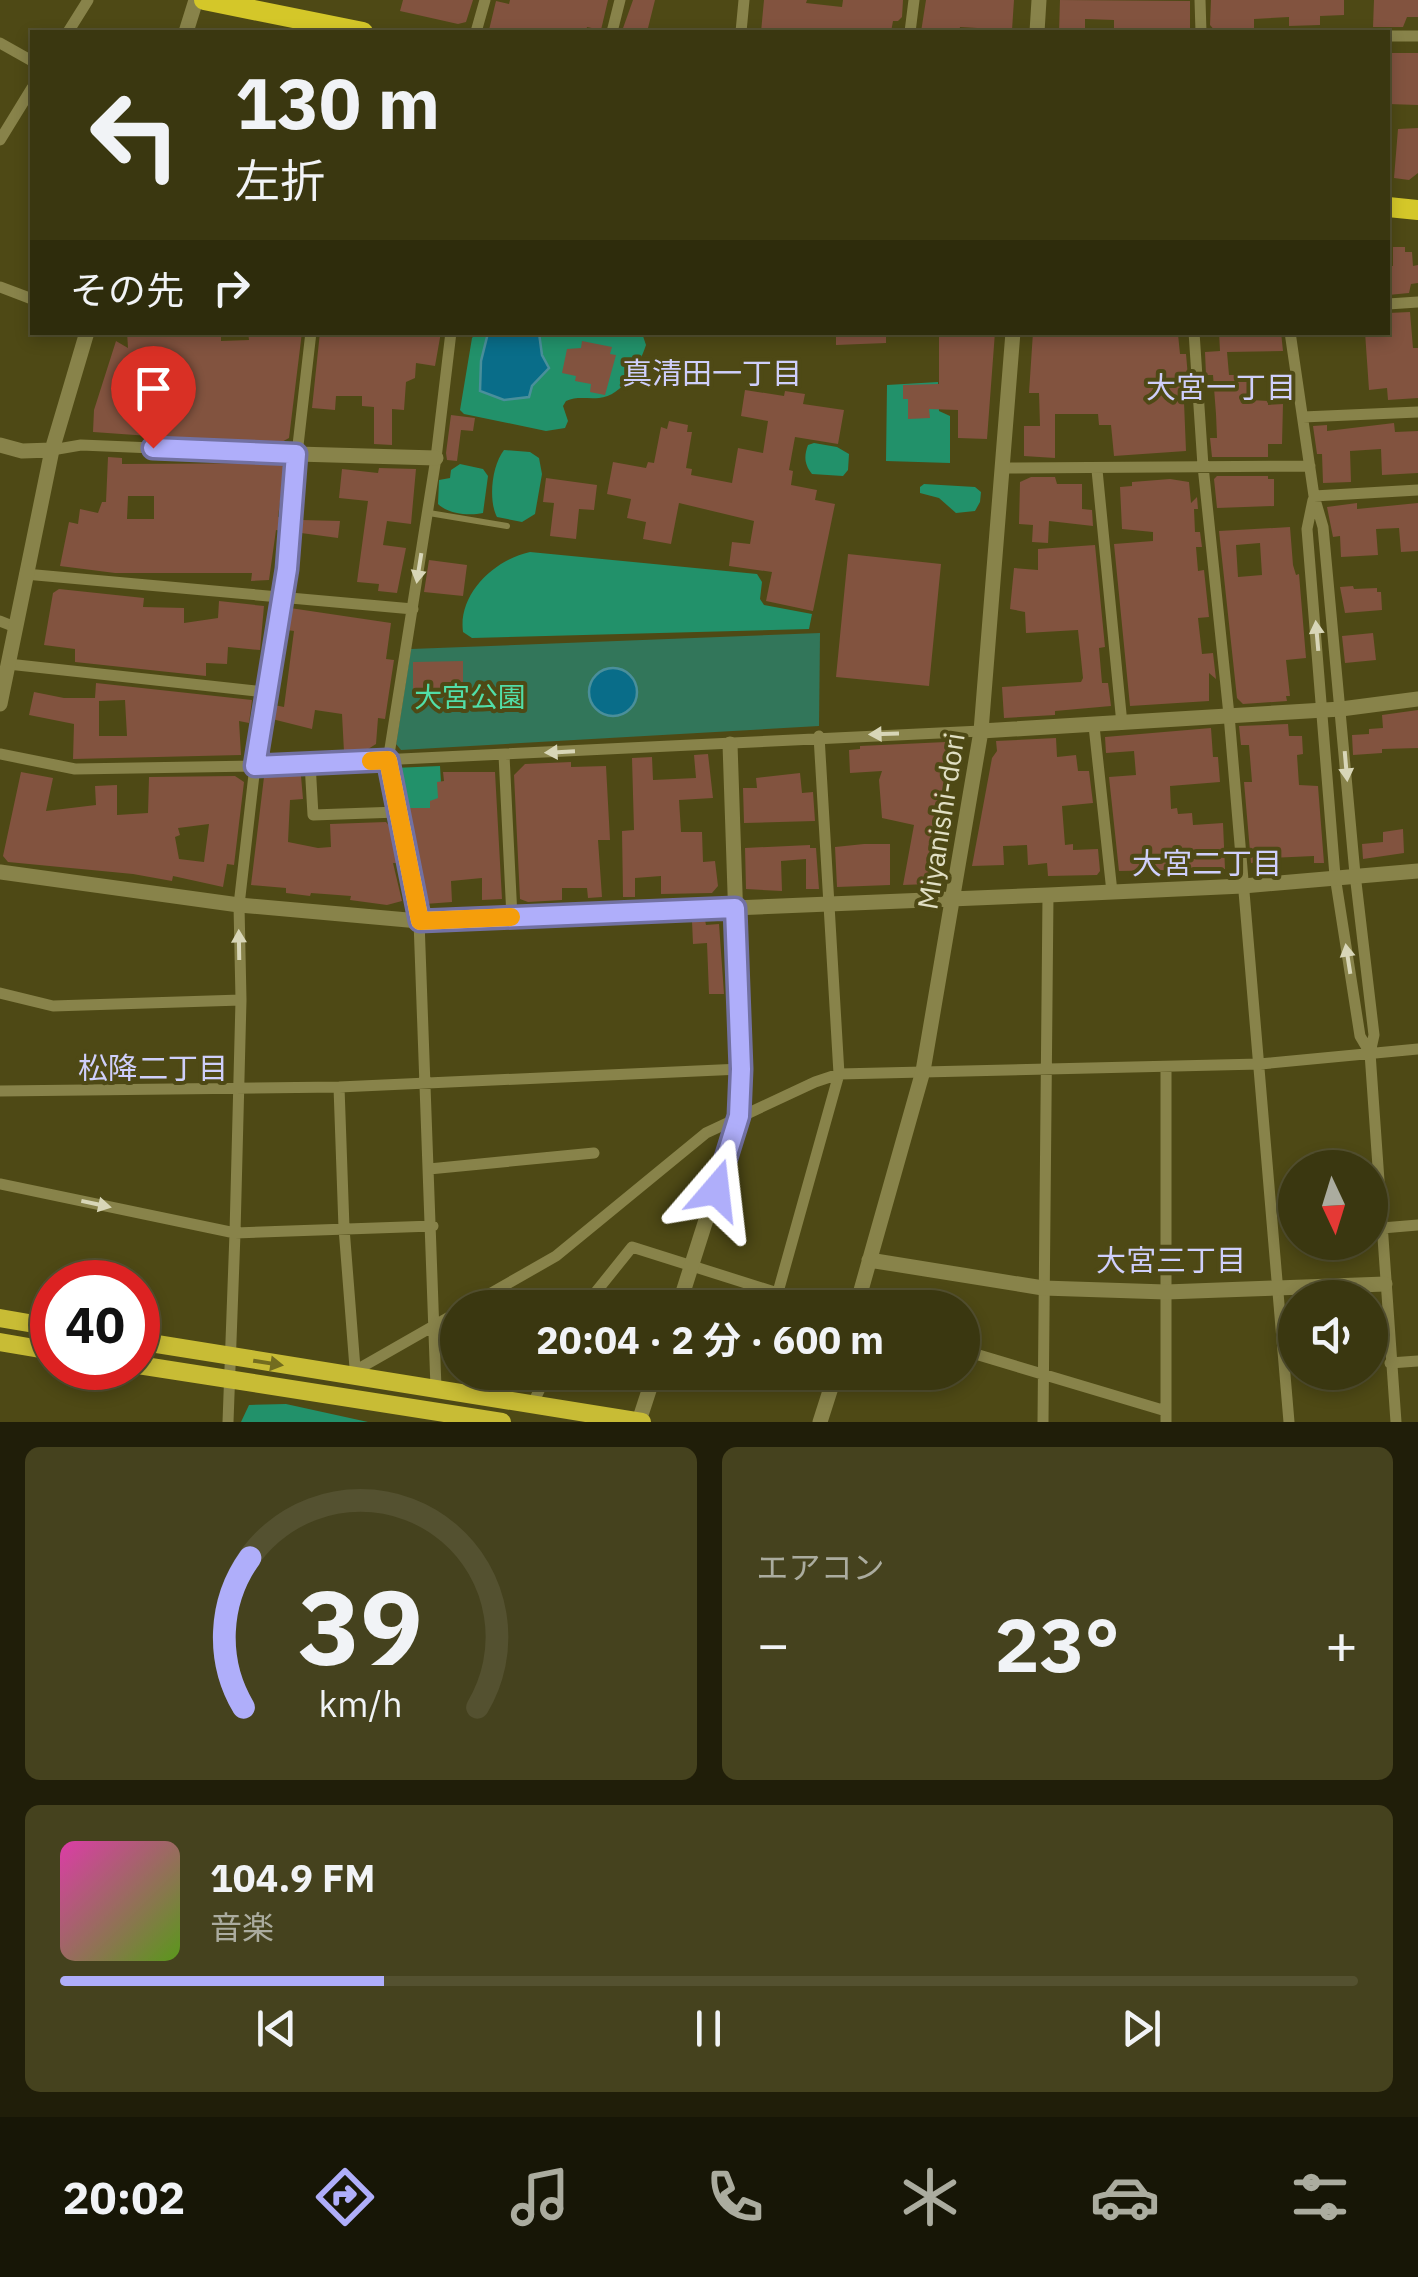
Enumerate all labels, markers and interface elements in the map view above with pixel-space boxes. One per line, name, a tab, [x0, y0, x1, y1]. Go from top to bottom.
text: 130 m	[235, 57, 440, 148]
icon: left	[70, 70, 200, 200]
text: 左折	[235, 151, 325, 209]
icon: right	[204, 260, 259, 315]
text: その先	[70, 265, 184, 314]
pin	[111, 346, 196, 449]
district label: 真清田一丁目	[622, 353, 802, 392]
icon: arrive	[126, 361, 181, 416]
district label: 大宮一丁目	[1146, 367, 1296, 406]
one-way arrow	[411, 553, 427, 584]
one-way arrow	[1308, 619, 1324, 651]
park label: 大宮公園	[414, 678, 526, 715]
one-way arrow	[868, 727, 900, 743]
street label: Miyanishi-dori	[908, 730, 973, 912]
one-way arrow	[543, 745, 575, 761]
one-way arrow	[1338, 750, 1354, 782]
district label: 大宮二丁目	[1132, 843, 1282, 882]
one-way arrow	[231, 928, 247, 960]
one-way arrow	[1340, 943, 1355, 975]
district label: 松降二丁目	[78, 1048, 228, 1087]
position arrow	[664, 1138, 768, 1242]
north arrow	[1278, 1150, 1388, 1260]
map controls	[1278, 1150, 1388, 1390]
one-way arrow	[80, 1196, 111, 1212]
district label: 大宮三丁目	[1096, 1240, 1246, 1279]
speed limit sign: 40	[30, 1260, 160, 1390]
button: sound	[1278, 1280, 1388, 1390]
text: 20:04 · 2 分 · 600 m	[536, 1315, 884, 1364]
one-way arrow	[253, 1356, 285, 1371]
text: エアコン	[757, 1546, 885, 1588]
text: 39	[298, 1558, 423, 1694]
text: 23°	[995, 1595, 1120, 1693]
text: −	[757, 1608, 790, 1679]
text: +	[1325, 1608, 1358, 1679]
text: km/h	[319, 1680, 403, 1727]
text: 104.9 FM	[210, 1853, 375, 1902]
text: 音楽	[210, 1906, 274, 1948]
icon: previous	[249, 2001, 304, 2056]
icon: pause	[681, 2001, 736, 2056]
icon: next	[1114, 2001, 1169, 2056]
icon: directions	[310, 2162, 380, 2232]
icon: music	[505, 2162, 575, 2232]
icon: phone	[700, 2162, 770, 2232]
icon: climate	[895, 2162, 965, 2232]
icon: car	[1090, 2162, 1160, 2232]
icon: filters	[1285, 2162, 1355, 2232]
text: 20:02	[63, 2168, 185, 2226]

